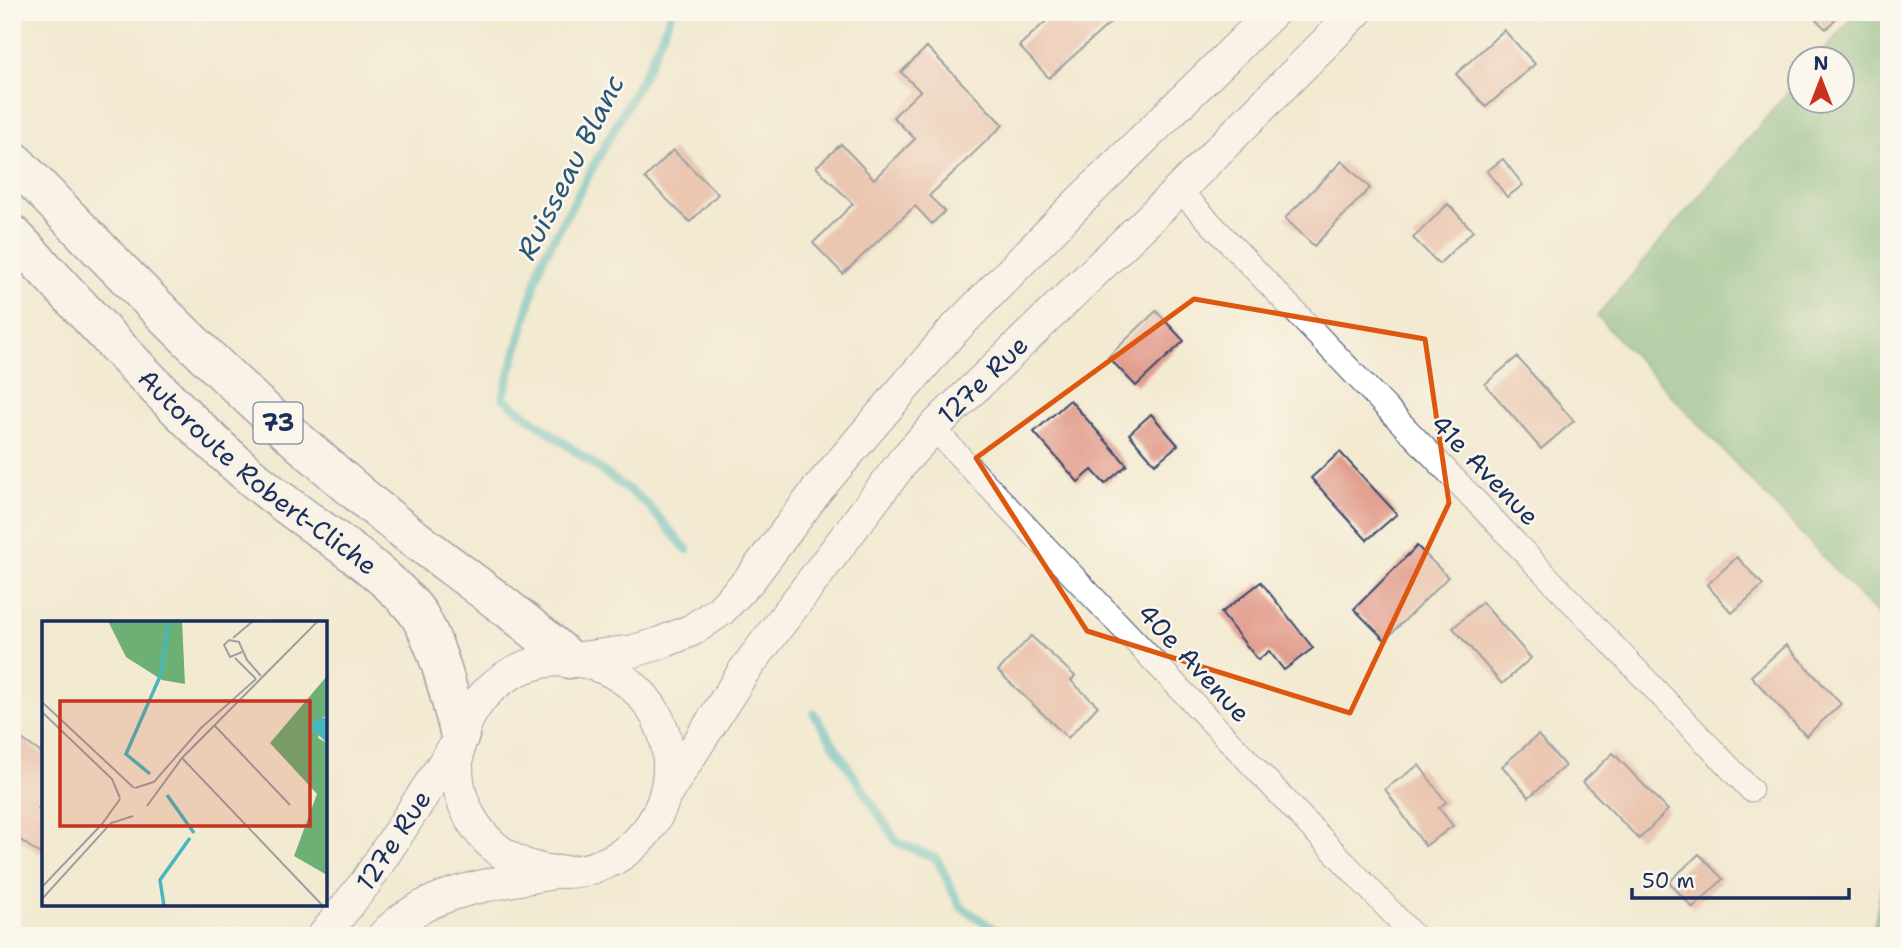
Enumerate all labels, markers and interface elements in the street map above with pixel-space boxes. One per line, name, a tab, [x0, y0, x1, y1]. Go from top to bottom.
north arrow	[1786, 46, 1856, 116]
text: N	[1813, 51, 1829, 76]
water label: Ruisseau Blanc	[507, 68, 633, 266]
street label: 127e Rue	[929, 327, 1036, 432]
street label: Autoroute Robert-Cliche	[131, 361, 385, 583]
road number: 73	[254, 402, 302, 444]
street label: 41e Avenue	[1423, 406, 1547, 533]
street label: 40e Avenue	[1130, 596, 1259, 730]
inset map	[42, 621, 327, 906]
street label: 127e Rue	[348, 783, 439, 898]
scale bar	[1632, 857, 1848, 901]
text: 50 m	[1642, 867, 1695, 895]

